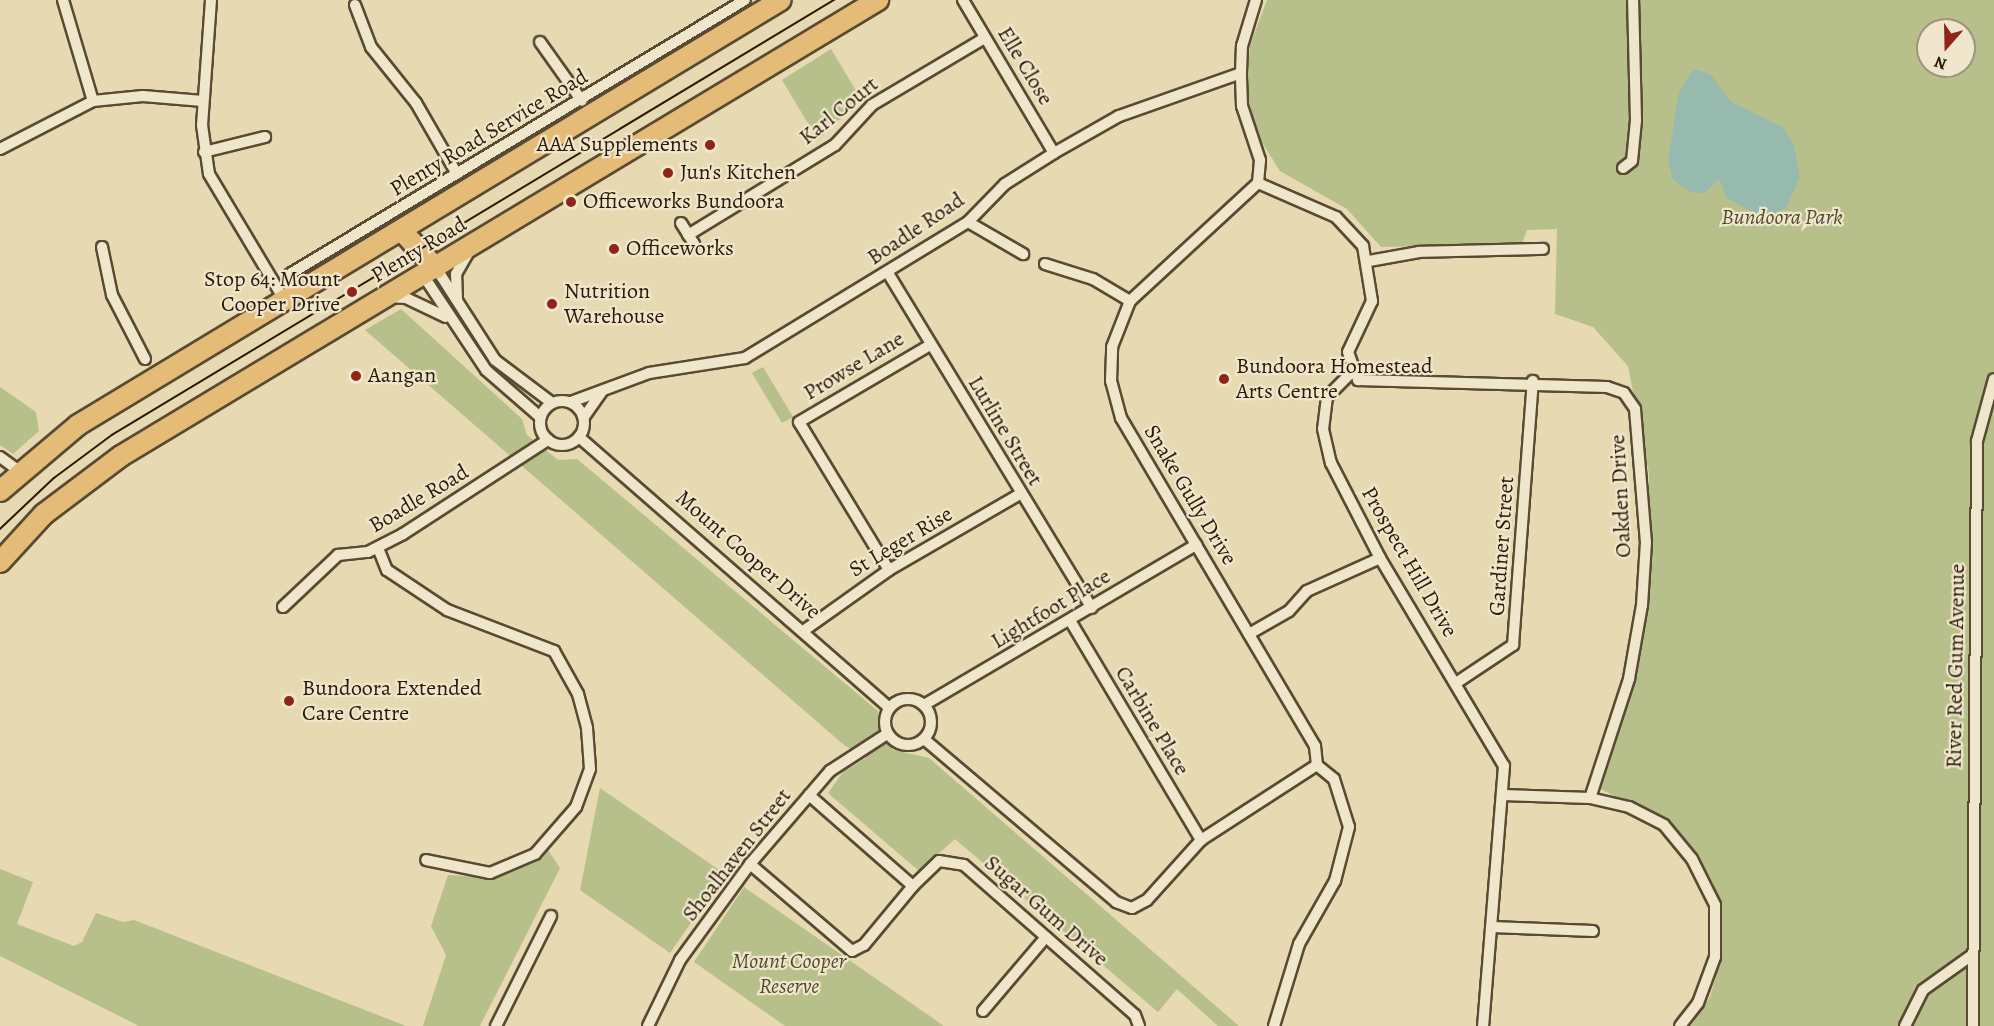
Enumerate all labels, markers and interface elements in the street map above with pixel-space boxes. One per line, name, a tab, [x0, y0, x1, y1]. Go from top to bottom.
north arrow	[1916, 18, 1976, 78]
street label: Elle Close	[991, 22, 1059, 110]
text: N	[1931, 51, 1950, 75]
street label: Plenty Road Service Road	[385, 64, 593, 202]
street label: Karl Court	[794, 71, 884, 151]
place label: AAA Supplements	[537, 132, 698, 158]
marker: AAA Supplements	[703, 138, 717, 152]
place label: Jun's Kitchen	[680, 160, 796, 186]
marker: Jun's Kitchen	[661, 166, 675, 180]
street label: Boadle Road	[862, 187, 970, 271]
place label: Officeworks Bundoora	[583, 189, 785, 215]
marker: Officeworks Bundoora	[564, 195, 578, 209]
park label: Bundoora Park	[1721, 205, 1843, 231]
street label: Plenty Road	[366, 211, 472, 289]
place label: Officeworks	[626, 236, 734, 262]
marker: Officeworks	[607, 242, 621, 256]
place label: Stop 64: Mount Cooper Drive	[204, 266, 340, 318]
place label: Nutrition Warehouse	[564, 278, 664, 330]
marker: Stop 64: Mount Cooper Drive	[345, 285, 359, 299]
marker: Nutrition Warehouse	[545, 297, 559, 311]
street label: Prowse Lane	[799, 326, 909, 406]
place label: Bundoora Homestead Arts Centre	[1236, 353, 1433, 404]
place label: Aangan	[368, 363, 436, 389]
marker: Aangan	[349, 369, 363, 383]
street label: Lurline Street	[962, 371, 1048, 491]
marker: Bundoora Homestead Arts Centre	[1217, 372, 1231, 386]
street label: Snake Gully Drive	[1138, 420, 1242, 570]
street label: Oakden Drive	[1605, 434, 1637, 558]
street label: Boadle Road	[364, 459, 474, 539]
street label: Gardiner Street	[1484, 475, 1520, 617]
street label: Prospect Hill Drive	[1355, 482, 1463, 642]
street label: Mount Cooper Drive	[670, 485, 826, 625]
street label: St Leger Rise	[845, 501, 957, 583]
street label: Lightfoot Place	[987, 563, 1115, 655]
street label: River Red Gum Avenue	[1941, 563, 1971, 769]
street label: Carbine Place	[1109, 662, 1195, 780]
place label: Bundoora Extended Care Centre	[302, 675, 482, 726]
marker: Bundoora Extended Care Centre	[280, 692, 298, 710]
street label: Shoalhaven Street	[677, 783, 797, 927]
street label: Sugar Gum Drive	[979, 850, 1113, 972]
park label: Mount Cooper Reserve	[732, 948, 846, 999]

